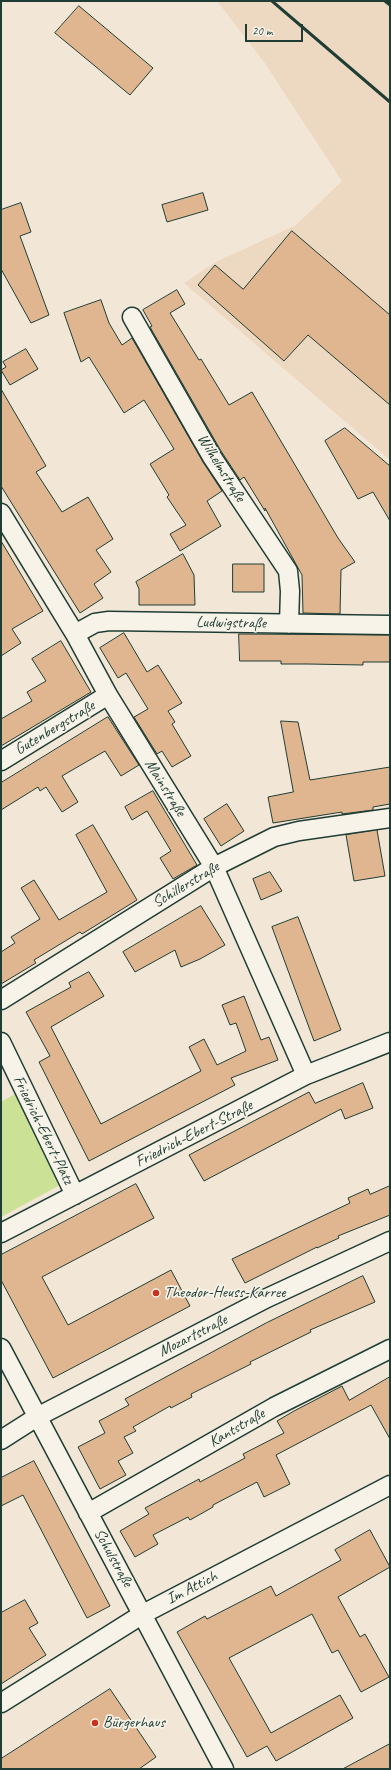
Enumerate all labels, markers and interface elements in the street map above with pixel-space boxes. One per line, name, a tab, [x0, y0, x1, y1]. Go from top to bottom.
scale bar	[247, 16, 305, 42]
text: 20 m	[252, 23, 272, 39]
street label: Wilhelmstraße	[193, 430, 249, 506]
street label: Ludwigstraße	[196, 613, 266, 633]
street label: Gutenbergstraße	[11, 697, 99, 759]
street label: Mainstraße	[140, 756, 190, 820]
street label: Schillerstraße	[149, 858, 223, 912]
street label: Friedrich-Ebert-Platz	[8, 1072, 78, 1188]
street label: Friedrich-Ebert-Straße	[132, 1096, 256, 1172]
place label: Theodor-Heuss-Karree	[164, 1283, 285, 1303]
marker: Theodor-Heuss-Karree	[151, 1288, 161, 1298]
street label: Mozartstraße	[156, 1311, 230, 1361]
street label: Kantstraße	[206, 1404, 268, 1452]
street label: Schulstraße	[89, 1526, 137, 1590]
street label: Im Attich	[163, 1567, 221, 1609]
place label: Bürgerhaus	[103, 1713, 165, 1733]
marker: Bürgerhaus	[90, 1718, 100, 1728]

